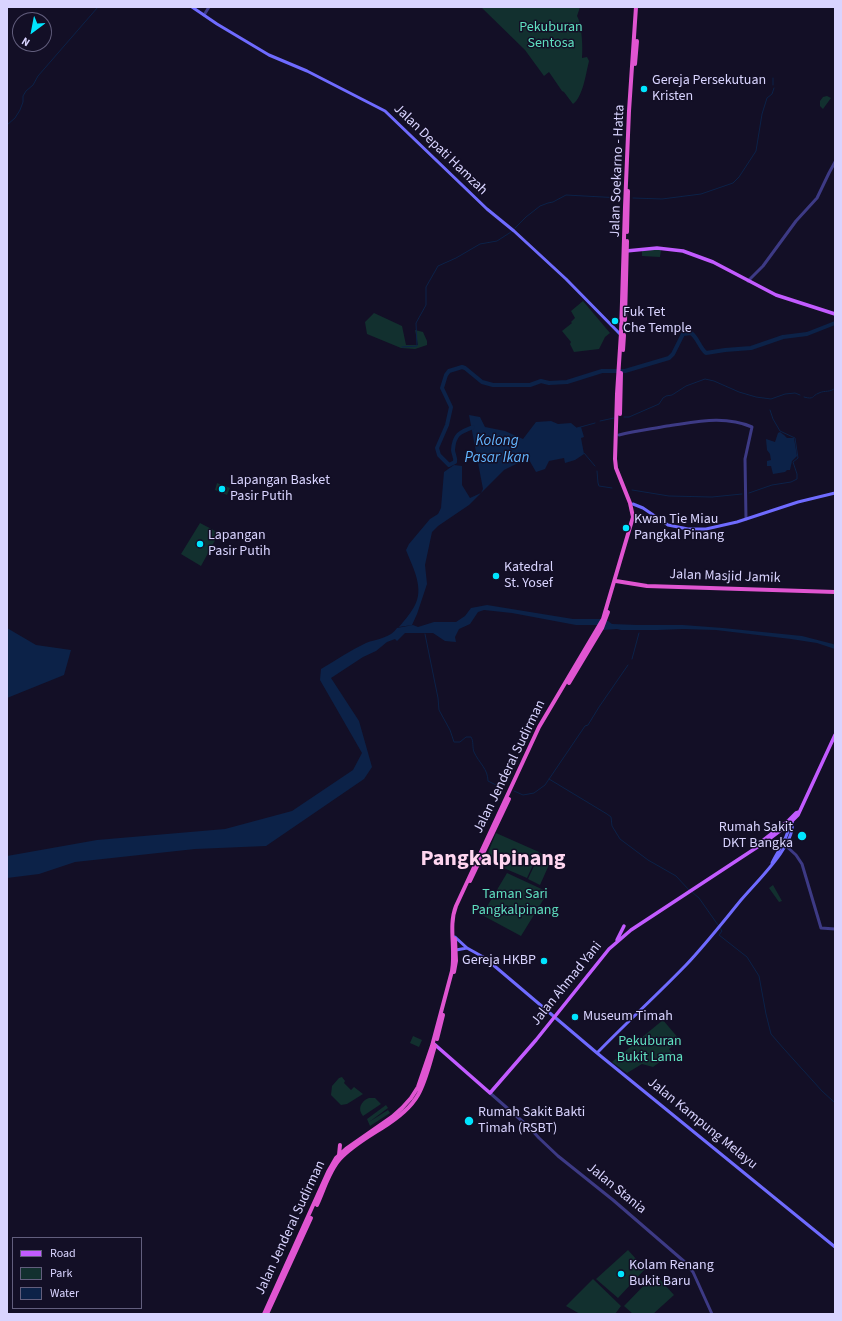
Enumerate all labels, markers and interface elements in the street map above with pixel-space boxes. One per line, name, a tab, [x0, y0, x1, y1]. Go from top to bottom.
north arrow	[12, 12, 52, 52]
park label: Pekuburan Sentosa	[519, 20, 583, 52]
text: N	[19, 33, 33, 50]
place label: Gereja Persekutuan Kristen	[652, 73, 766, 106]
marker: Gereja Persekutuan Kristen	[639, 84, 649, 94]
street label: Jalan Depati Hamzah	[390, 101, 490, 199]
street label: Jalan Soekarno - Hatta	[607, 104, 629, 238]
place label: Fuk Tet Che Temple	[623, 305, 692, 338]
marker: Fuk Tet Che Temple	[610, 316, 620, 326]
water label: Kolong Pasar Ikan	[465, 433, 529, 468]
place label: Lapangan Basket Pasir Putih	[230, 473, 330, 506]
marker: Lapangan Basket Pasir Putih	[217, 484, 227, 494]
place label: Kwan Tie Miau Pangkal Pinang	[634, 512, 724, 544]
marker: Kwan Tie Miau Pangkal Pinang	[621, 523, 631, 533]
place label: Lapangan Pasir Putih	[208, 528, 271, 560]
marker: Lapangan Pasir Putih	[195, 539, 205, 549]
place label: Katedral St. Yosef	[504, 560, 553, 592]
street label: Jalan Masjid Jamik	[669, 567, 781, 587]
marker: Katedral St. Yosef	[491, 571, 501, 581]
street label: Jalan Jenderal Sudirman	[470, 698, 550, 836]
place label: Rumah Sakit DKT Bangka	[719, 820, 793, 852]
marker: Rumah Sakit DKT Bangka	[796, 830, 808, 842]
district label: Pangkalpinang	[420, 847, 566, 873]
park label: Taman Sari Pangkalpinang	[471, 887, 559, 920]
street label: Jalan Ahmad Yani	[528, 939, 606, 1029]
place label: Gereja HKBP	[462, 953, 536, 969]
marker: Gereja HKBP	[539, 956, 549, 966]
place label: Museum Timah	[583, 1009, 673, 1025]
marker: Museum Timah	[570, 1012, 580, 1022]
park label: Pekuburan Bukit Lama	[617, 1034, 683, 1066]
street label: Jalan Kampung Melayu	[644, 1075, 760, 1173]
place label: Rumah Sakit Bakti Timah (RSBT)	[478, 1105, 585, 1138]
marker: Rumah Sakit Bakti Timah (RSBT)	[463, 1115, 475, 1127]
street label: Jalan Jenderal Sudirman	[252, 1158, 330, 1298]
street label: Jalan Stania	[583, 1160, 649, 1218]
legend	[12, 1237, 142, 1309]
text: Road	[50, 1245, 76, 1262]
place label: Kolam Renang Bukit Baru	[629, 1258, 714, 1290]
text: Park	[50, 1265, 72, 1282]
marker: Kolam Renang Bukit Baru	[616, 1269, 626, 1279]
text: Water	[50, 1285, 79, 1302]

